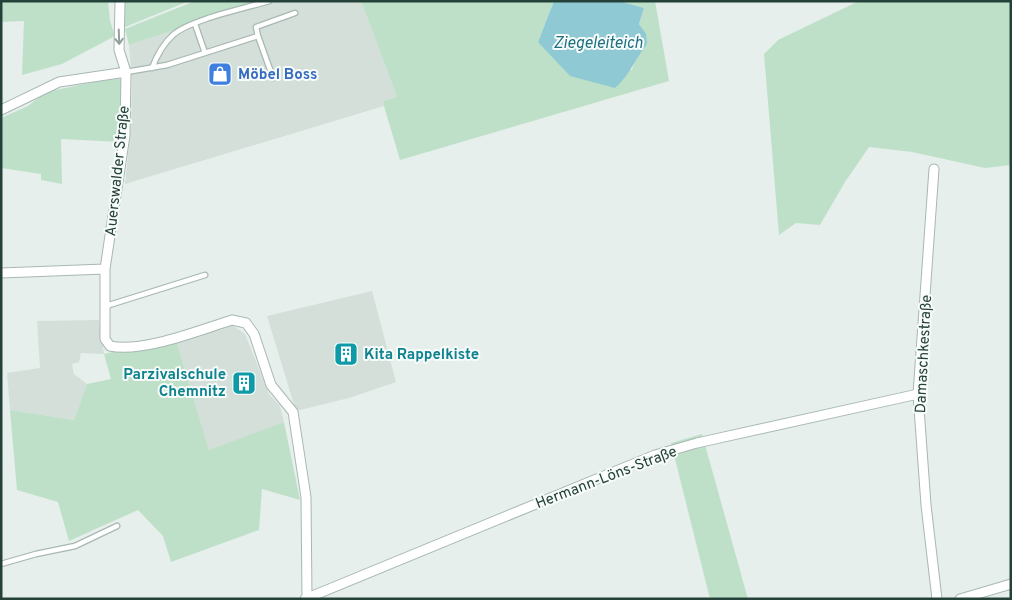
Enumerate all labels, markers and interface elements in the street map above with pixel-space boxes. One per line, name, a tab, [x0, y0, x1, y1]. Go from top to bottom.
one-way arrow	[114, 28, 124, 45]
water label: Ziegeleiteich	[553, 34, 643, 54]
shop icon: Möbel Boss	[207, 61, 233, 87]
place label: Möbel Boss	[238, 66, 317, 85]
street label: Auerswalder Straße	[102, 105, 135, 237]
street label: Damaschkestraße	[912, 294, 937, 414]
building icon: Kita Rappelkiste	[333, 341, 359, 367]
place label: Kita Rappelkiste	[364, 346, 479, 365]
place label: Parzivalschule Chemnitz	[123, 366, 226, 402]
building icon: Parzivalschule Chemnitz	[231, 370, 257, 396]
street label: Hermann-Löns-Straße	[533, 443, 680, 514]

